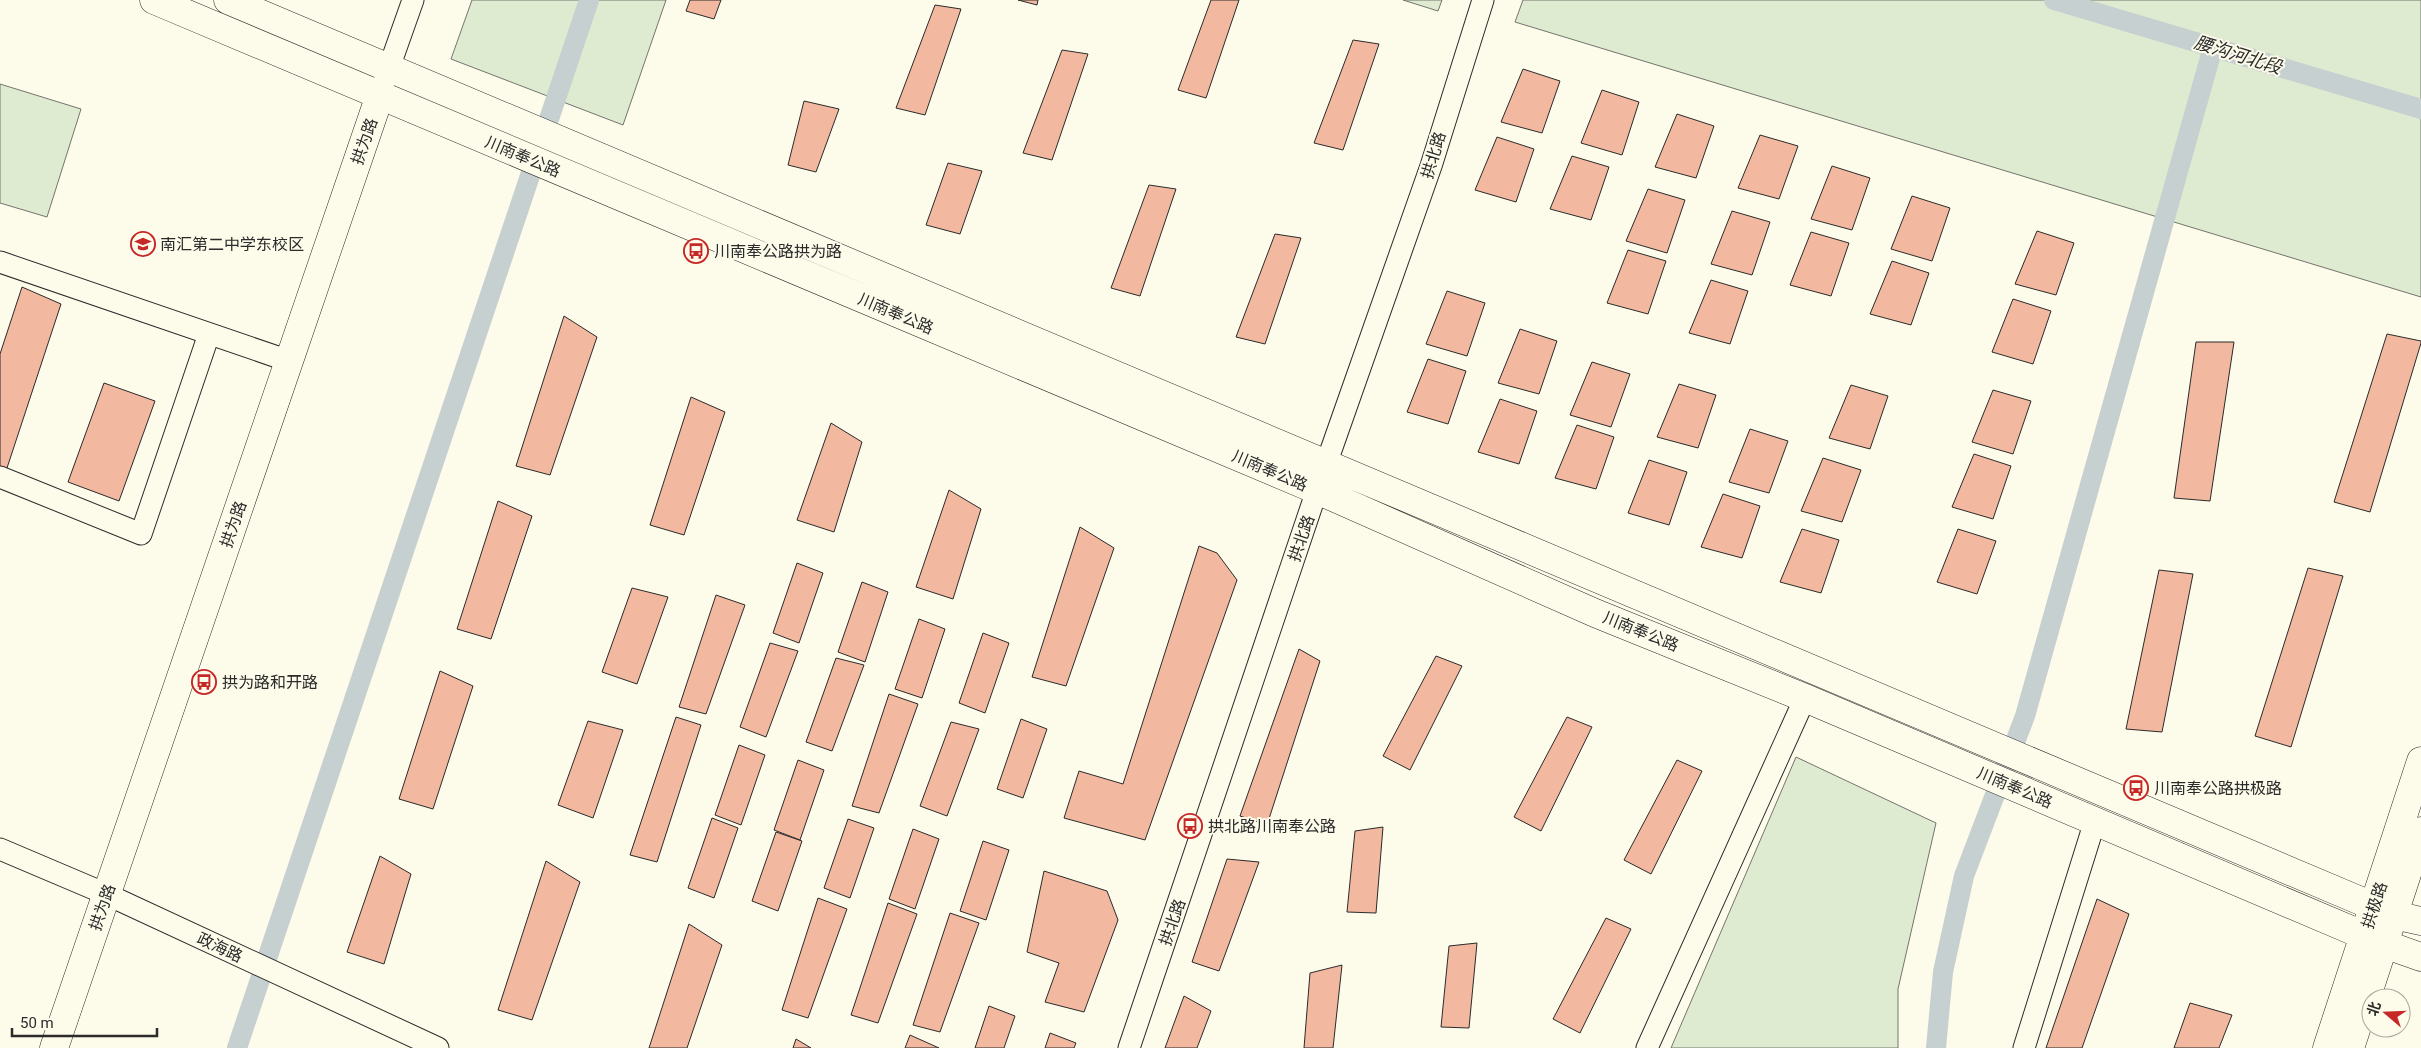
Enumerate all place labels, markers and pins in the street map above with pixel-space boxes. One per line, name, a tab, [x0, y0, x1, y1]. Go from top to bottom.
school or university icon: 南汇第二中学东校区	[130, 231, 156, 257]
place label: 南汇第二中学东校区	[160, 235, 304, 254]
bus stop icon: 川南奉公路拱为路	[683, 238, 709, 264]
place label: 川南奉公路拱为路	[714, 242, 842, 261]
bus stop icon: 拱为路和开路	[191, 669, 217, 695]
place label: 拱为路和开路	[222, 673, 318, 692]
bus stop icon: 川南奉公路拱极路	[2123, 775, 2149, 801]
place label: 川南奉公路拱极路	[2154, 779, 2282, 798]
bus stop icon: 拱北路川南奉公路	[1177, 813, 1203, 839]
place label: 拱北路川南奉公路	[1208, 817, 1336, 836]

